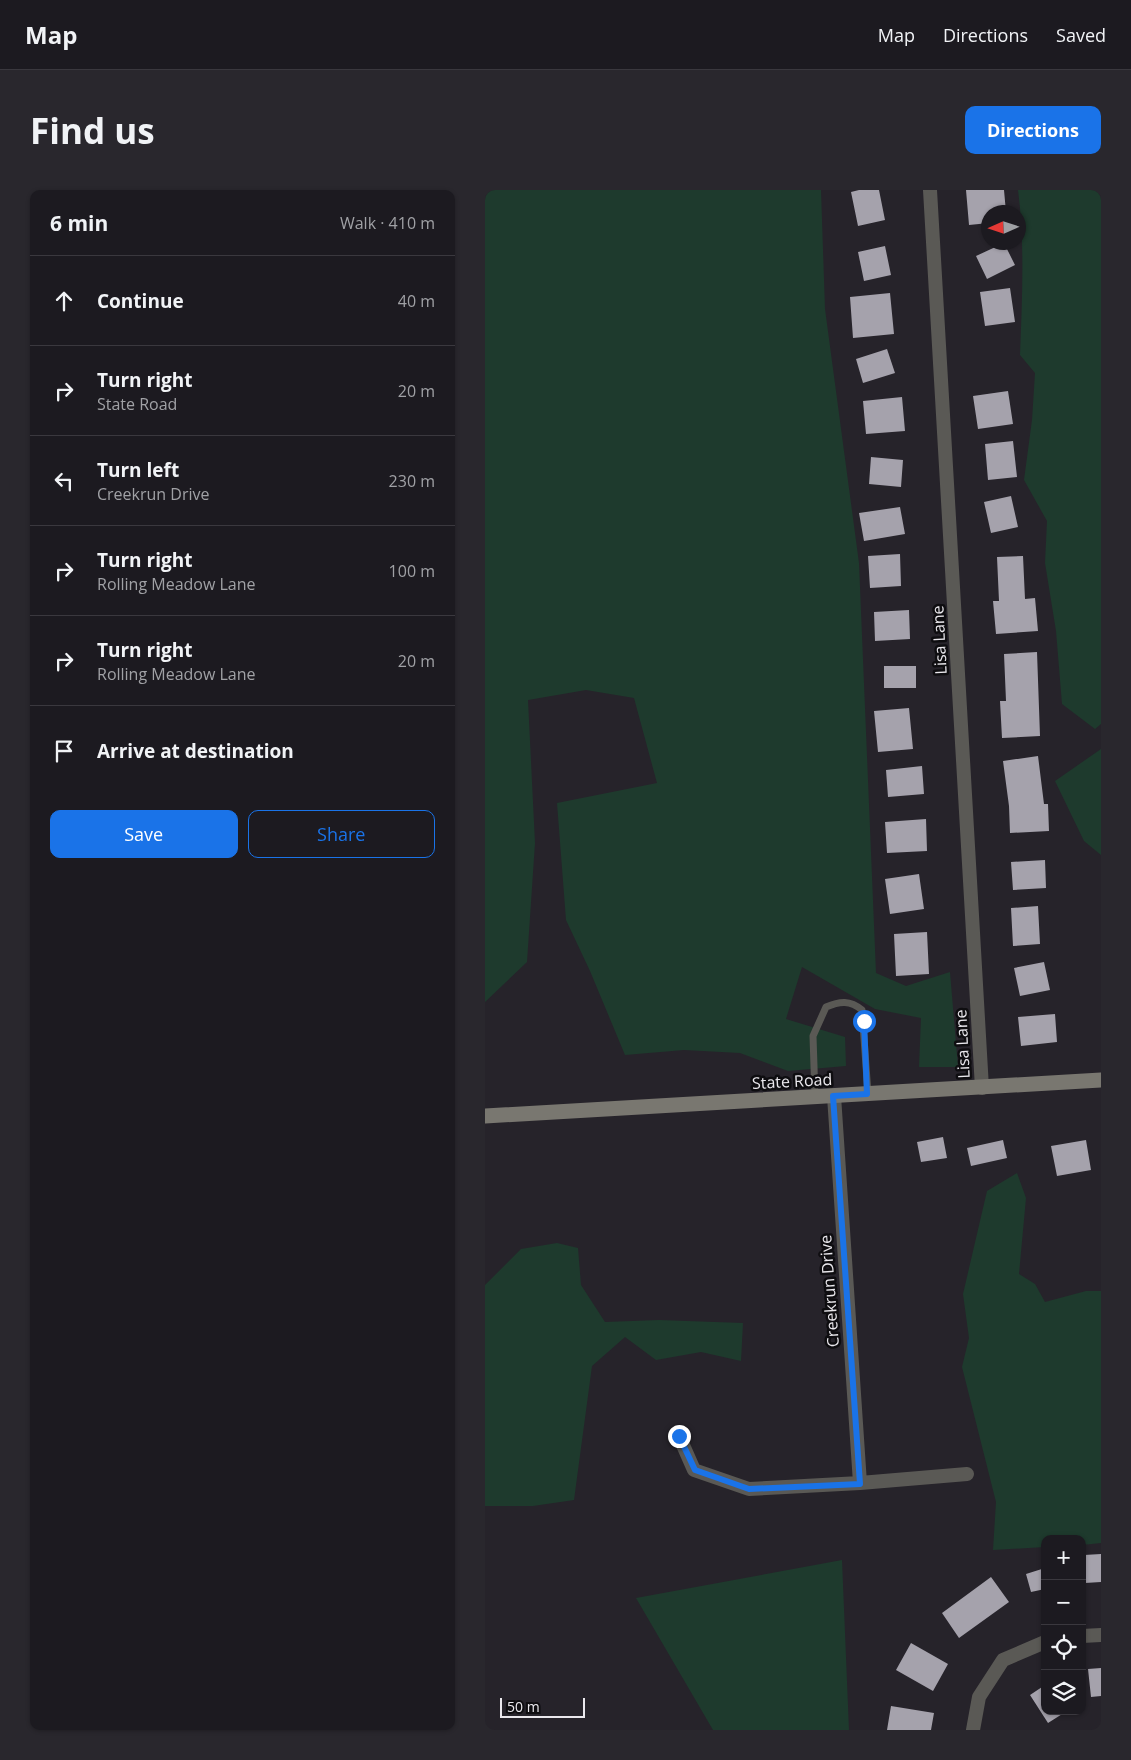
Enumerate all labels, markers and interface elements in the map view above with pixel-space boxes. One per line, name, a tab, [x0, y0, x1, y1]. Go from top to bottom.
text: Map	[25, 18, 77, 51]
text: Map	[878, 23, 915, 47]
text: Directions	[943, 23, 1028, 47]
text: Saved	[1056, 23, 1106, 47]
button: Directions	[965, 106, 1101, 154]
text: Find us	[30, 107, 155, 154]
north arrow	[981, 205, 1026, 250]
text: 6 min	[50, 209, 108, 237]
text: Walk · 410 m	[340, 212, 435, 234]
icon: ahead	[50, 287, 78, 315]
text: Continue	[97, 288, 184, 314]
text: 40 m	[398, 290, 435, 312]
text: Turn right	[97, 367, 192, 393]
icon: right	[50, 377, 78, 405]
text: 20 m	[398, 380, 435, 402]
text: State Road	[97, 393, 177, 415]
text: Turn left	[97, 457, 179, 483]
icon: left	[50, 467, 78, 495]
text: 230 m	[389, 470, 435, 492]
text: Creekrun Drive	[97, 483, 209, 505]
text: Turn right	[97, 547, 192, 573]
icon: right	[50, 557, 78, 585]
text: 100 m	[389, 560, 435, 582]
text: Rolling Meadow Lane	[97, 573, 256, 595]
street label: Lisa Lane	[926, 605, 952, 675]
text: Turn right	[97, 637, 192, 663]
icon: right	[50, 647, 78, 675]
text: 20 m	[398, 650, 435, 672]
text: Rolling Meadow Lane	[97, 663, 256, 685]
icon: arrive	[50, 737, 78, 765]
text: Arrive at destination	[97, 738, 294, 764]
button: Save	[50, 810, 238, 858]
button: Share	[248, 810, 435, 858]
street label: Lisa Lane	[949, 1009, 975, 1079]
route start	[853, 1010, 876, 1033]
street label: State Road	[751, 1068, 833, 1094]
street label: Creekrun Drive	[814, 1234, 844, 1348]
route end	[668, 1425, 691, 1448]
map controls	[1041, 1535, 1086, 1715]
button: +	[1041, 1535, 1086, 1580]
button: −	[1041, 1580, 1086, 1625]
button: locate	[1041, 1625, 1086, 1670]
button: layers	[1041, 1670, 1086, 1715]
scale bar	[500, 1695, 585, 1718]
text: 50 m	[507, 1697, 540, 1716]

